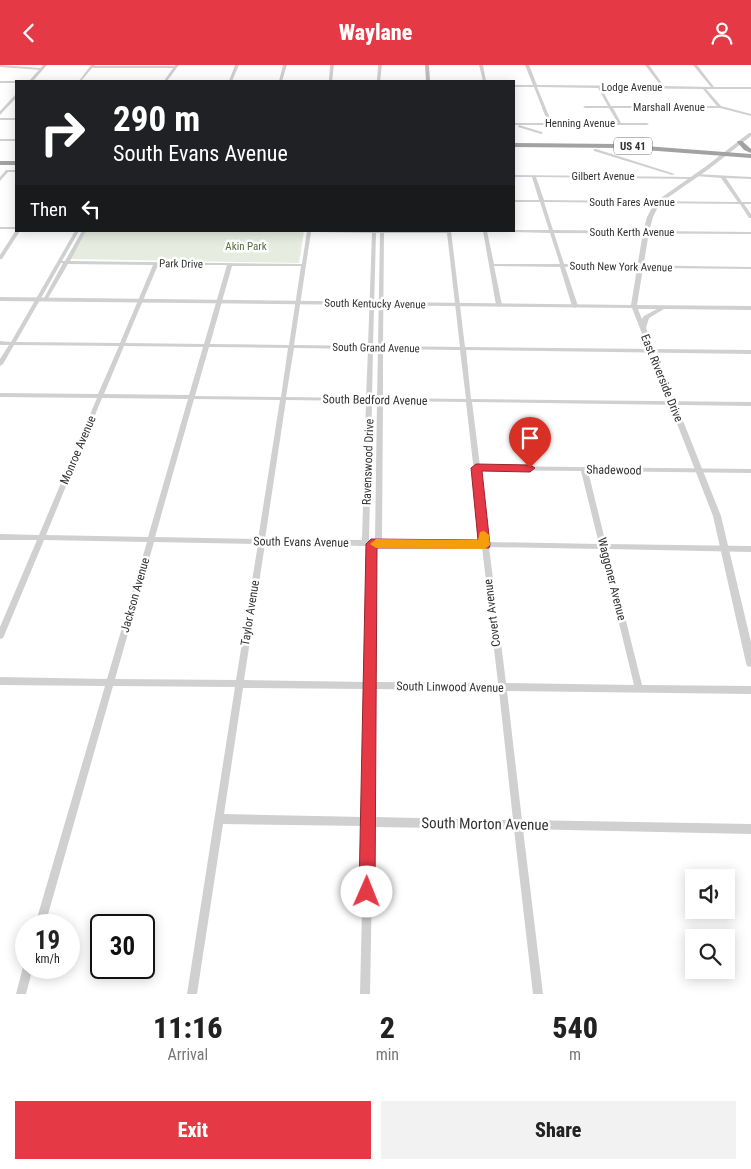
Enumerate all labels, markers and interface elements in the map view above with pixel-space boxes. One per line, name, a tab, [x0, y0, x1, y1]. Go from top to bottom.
icon: back	[15, 19, 43, 47]
icon: person	[708, 19, 736, 47]
text: Waylane	[339, 20, 412, 45]
street label: Lodge Avenue	[602, 81, 662, 94]
text: 290 m	[113, 99, 200, 140]
icon: right	[30, 100, 95, 165]
street label: Marshall Avenue	[633, 101, 705, 114]
street label: Henning Avenue	[545, 117, 615, 130]
road number: US 41	[614, 137, 652, 155]
text: South Evans Avenue	[113, 141, 288, 166]
street label: Gilbert Avenue	[571, 170, 635, 183]
icon: left	[77, 195, 105, 223]
street label: South Fares Avenue	[589, 196, 675, 209]
text: Then	[30, 198, 67, 221]
street label: South Kerth Avenue	[589, 226, 675, 239]
park label: Akin Park	[225, 240, 267, 253]
street label: Park Drive	[159, 257, 203, 271]
street label: South New York Avenue	[570, 260, 672, 274]
street label: South Kentucky Avenue	[324, 297, 426, 311]
street label: East Riverside Drive	[638, 332, 686, 424]
street label: South Grand Avenue	[332, 341, 420, 355]
street label: South Bedford Avenue	[322, 392, 428, 408]
street label: Monroe Avenue	[57, 413, 99, 487]
pin	[509, 417, 551, 468]
street label: Ravenswood Drive	[359, 418, 377, 505]
icon: arrive	[516, 424, 544, 452]
street label: Shadewood	[586, 463, 642, 477]
street label: South Evans Avenue	[253, 534, 349, 550]
street label: Waggoner Avenue	[595, 536, 629, 622]
street label: Jackson Avenue	[118, 556, 152, 634]
street label: Covert Avenue	[481, 578, 503, 648]
street label: Taylor Avenue	[238, 579, 262, 647]
street label: South Linwood Avenue	[396, 679, 504, 695]
street label: South Morton Avenue	[421, 814, 549, 834]
position arrow	[340, 865, 392, 917]
map controls	[685, 869, 735, 979]
button: sound	[685, 869, 735, 919]
speed limit sign: 30	[90, 914, 155, 979]
text: 19	[35, 926, 60, 955]
button: search	[685, 929, 735, 979]
text: km/h	[35, 952, 60, 966]
text: 11:16	[153, 1010, 223, 1045]
text: 2	[380, 1010, 395, 1045]
text: 540	[552, 1010, 598, 1045]
text: Arrival	[167, 1045, 208, 1064]
text: min	[376, 1045, 399, 1064]
text: m	[569, 1045, 581, 1064]
button: Exit	[15, 1101, 371, 1159]
button: Share	[381, 1101, 736, 1159]

